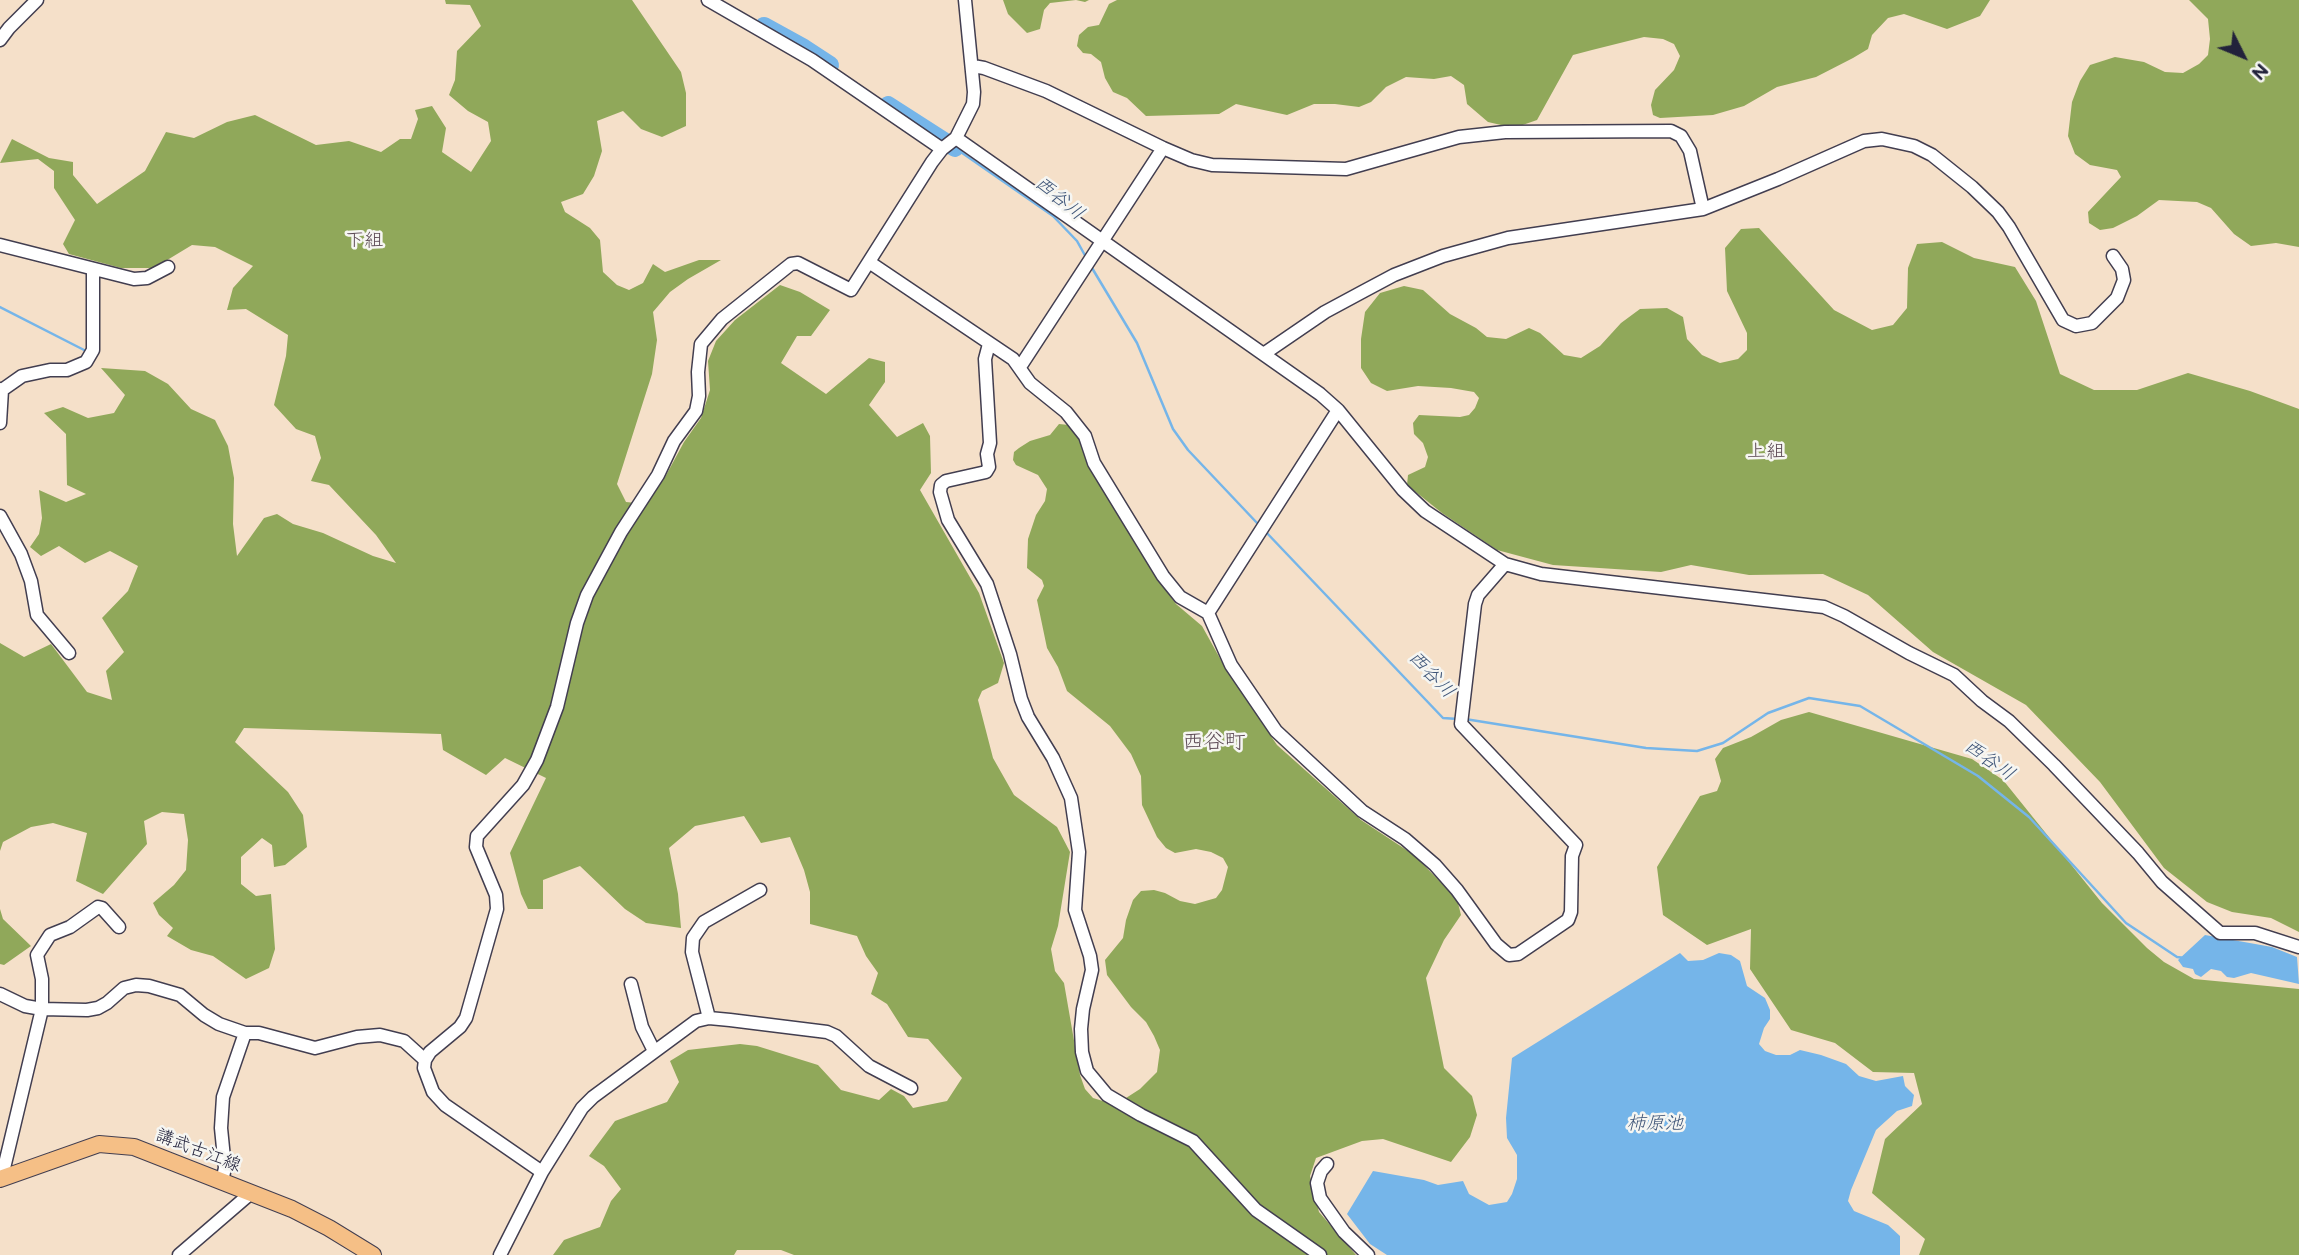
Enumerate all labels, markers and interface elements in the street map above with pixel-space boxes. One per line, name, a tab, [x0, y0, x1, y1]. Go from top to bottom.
north arrow	[2208, 21, 2278, 91]
text: N	[2245, 58, 2272, 84]
water label: 西谷川	[1030, 172, 1088, 226]
district label: 下組	[345, 230, 383, 252]
district label: 上組	[1747, 441, 1785, 463]
water label: 西谷川	[1403, 647, 1459, 703]
district label: 西谷町	[1183, 730, 1245, 756]
water label: 西谷川	[1959, 735, 2019, 787]
water label: 柿原池	[1627, 1113, 1683, 1135]
street label: 講武古江線	[152, 1125, 244, 1177]

